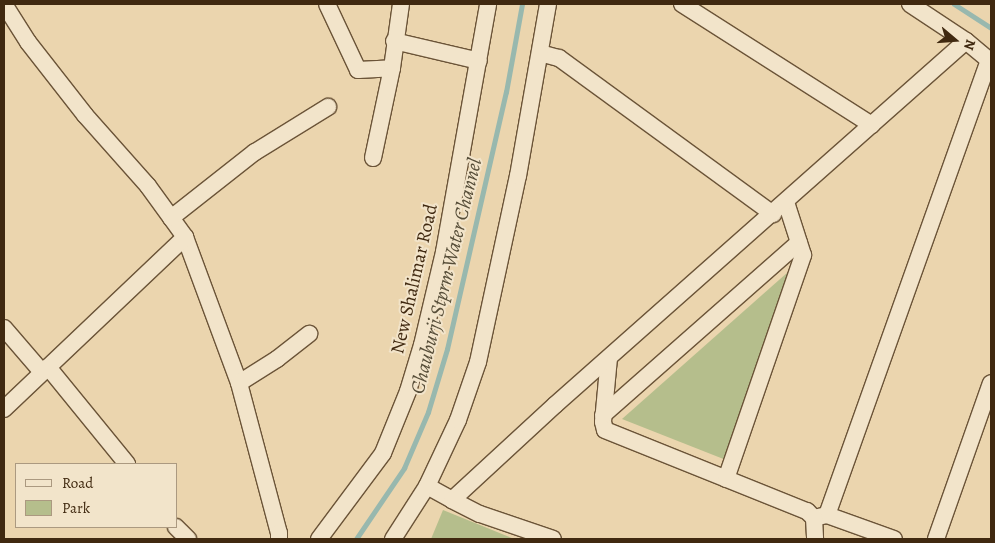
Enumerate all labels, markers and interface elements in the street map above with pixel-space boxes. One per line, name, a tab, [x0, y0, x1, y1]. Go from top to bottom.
north arrow	[930, 15, 980, 65]
text: N	[959, 37, 980, 53]
water label: Chauburji Stprm Water Channel	[405, 156, 487, 396]
street label: New Shalimar Road	[387, 202, 443, 356]
legend	[15, 463, 178, 528]
text: Road	[62, 473, 93, 493]
text: Park	[62, 498, 90, 518]

